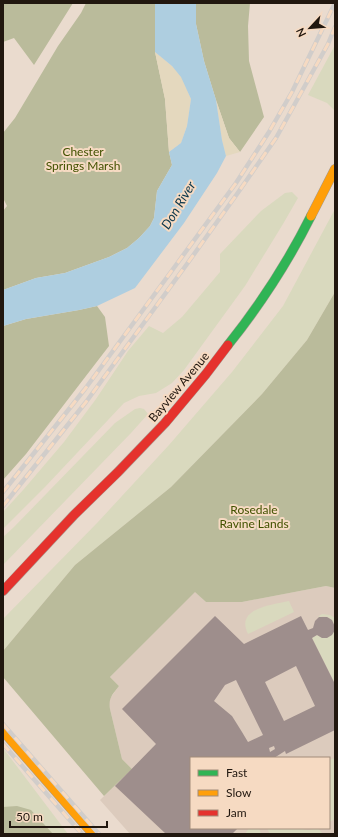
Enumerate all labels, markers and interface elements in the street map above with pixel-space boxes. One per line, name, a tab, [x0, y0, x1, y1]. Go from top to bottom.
north arrow	[290, 8, 330, 48]
text: N	[293, 26, 308, 39]
park label: Chester Springs Marsh	[46, 144, 120, 173]
water label: Don River	[157, 178, 199, 232]
street label: Bayview Avenue	[145, 349, 212, 425]
park label: Rosedale Ravine Lands	[219, 502, 289, 531]
legend	[190, 757, 330, 829]
text: Fast	[226, 765, 248, 780]
text: Slow	[226, 785, 252, 800]
scale bar	[10, 803, 107, 829]
text: Jam	[226, 805, 247, 820]
text: 50 m	[16, 809, 43, 824]

